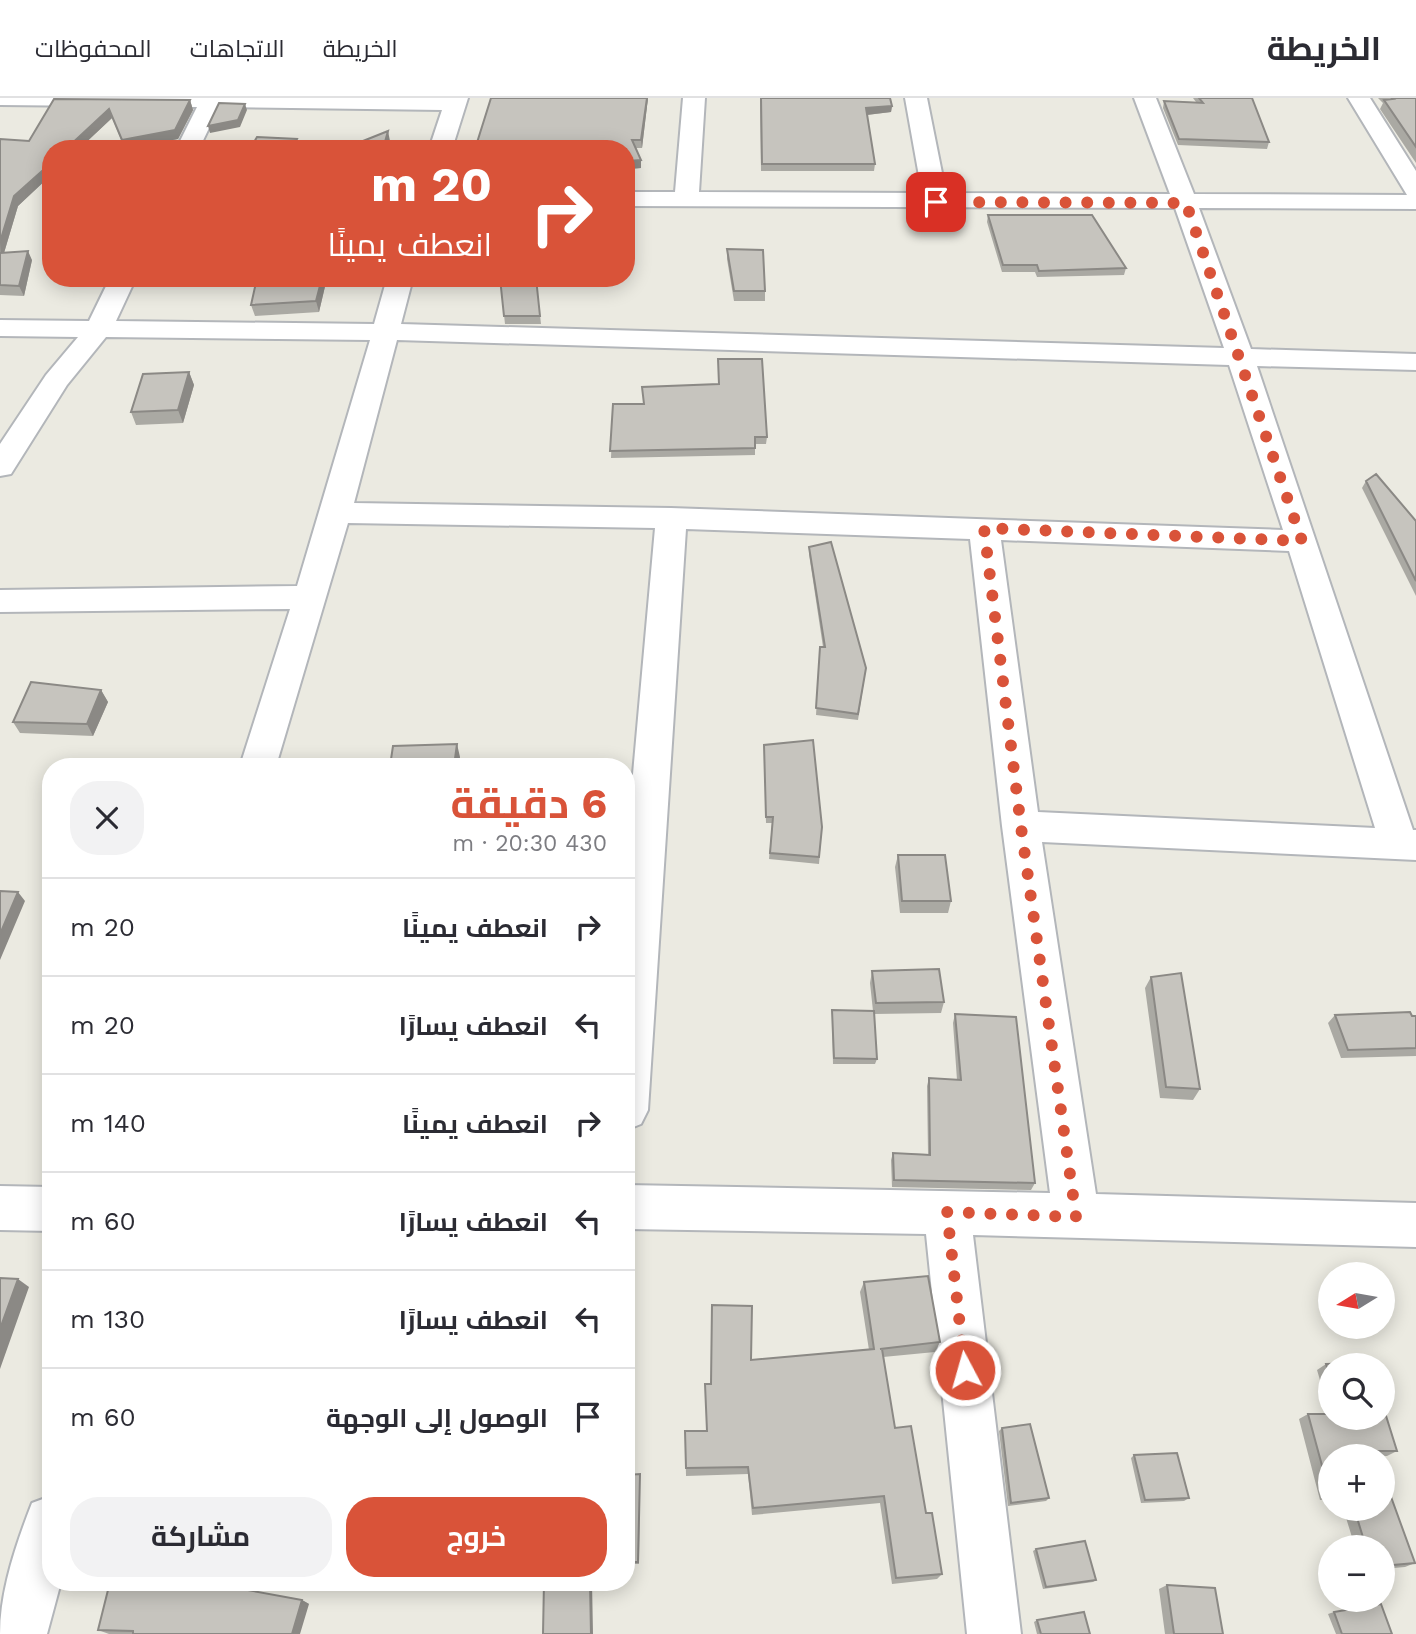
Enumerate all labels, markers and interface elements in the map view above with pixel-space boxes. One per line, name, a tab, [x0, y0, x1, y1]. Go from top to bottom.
text: الخريطة	[1267, 29, 1381, 68]
text: المحفوظات	[35, 35, 152, 63]
text: الاتجاهات	[190, 35, 285, 63]
text: الخريطة	[323, 35, 398, 63]
text: 20 m	[371, 155, 492, 213]
icon: right	[516, 168, 607, 259]
pin	[906, 172, 966, 232]
icon: arrive	[917, 183, 955, 221]
text: انعطف يمينًا	[327, 226, 492, 264]
text: 6 دقيقة	[450, 779, 607, 828]
button: close	[70, 781, 144, 855]
text: 430 m · 20:30	[452, 830, 607, 857]
icon: right	[569, 908, 607, 946]
text: 20 m	[70, 912, 135, 942]
text: انعطف يمينًا	[402, 913, 548, 943]
icon: left	[569, 1006, 607, 1044]
text: 20 m	[70, 1010, 135, 1040]
text: انعطف يسارًا	[399, 1011, 548, 1041]
icon: right	[569, 1104, 607, 1142]
text: 140 m	[70, 1108, 146, 1138]
text: انعطف يمينًا	[402, 1109, 548, 1139]
icon: left	[569, 1202, 607, 1240]
text: 60 m	[70, 1206, 136, 1236]
text: انعطف يسارًا	[399, 1207, 548, 1237]
north arrow	[1318, 1262, 1395, 1339]
map controls	[1318, 1262, 1395, 1612]
icon: left	[569, 1300, 607, 1338]
text: 130 m	[70, 1304, 145, 1334]
text: انعطف يسارًا	[399, 1305, 548, 1335]
position arrow	[928, 1333, 1002, 1407]
button: search	[1318, 1353, 1395, 1430]
icon: arrive	[569, 1398, 607, 1436]
text: 60 m	[70, 1402, 136, 1432]
text: الوصول إلى الوجهة	[326, 1403, 548, 1433]
button: +	[1318, 1444, 1395, 1521]
button: مشاركة	[70, 1497, 332, 1577]
button: خروج	[346, 1497, 607, 1577]
button: −	[1318, 1535, 1395, 1612]

